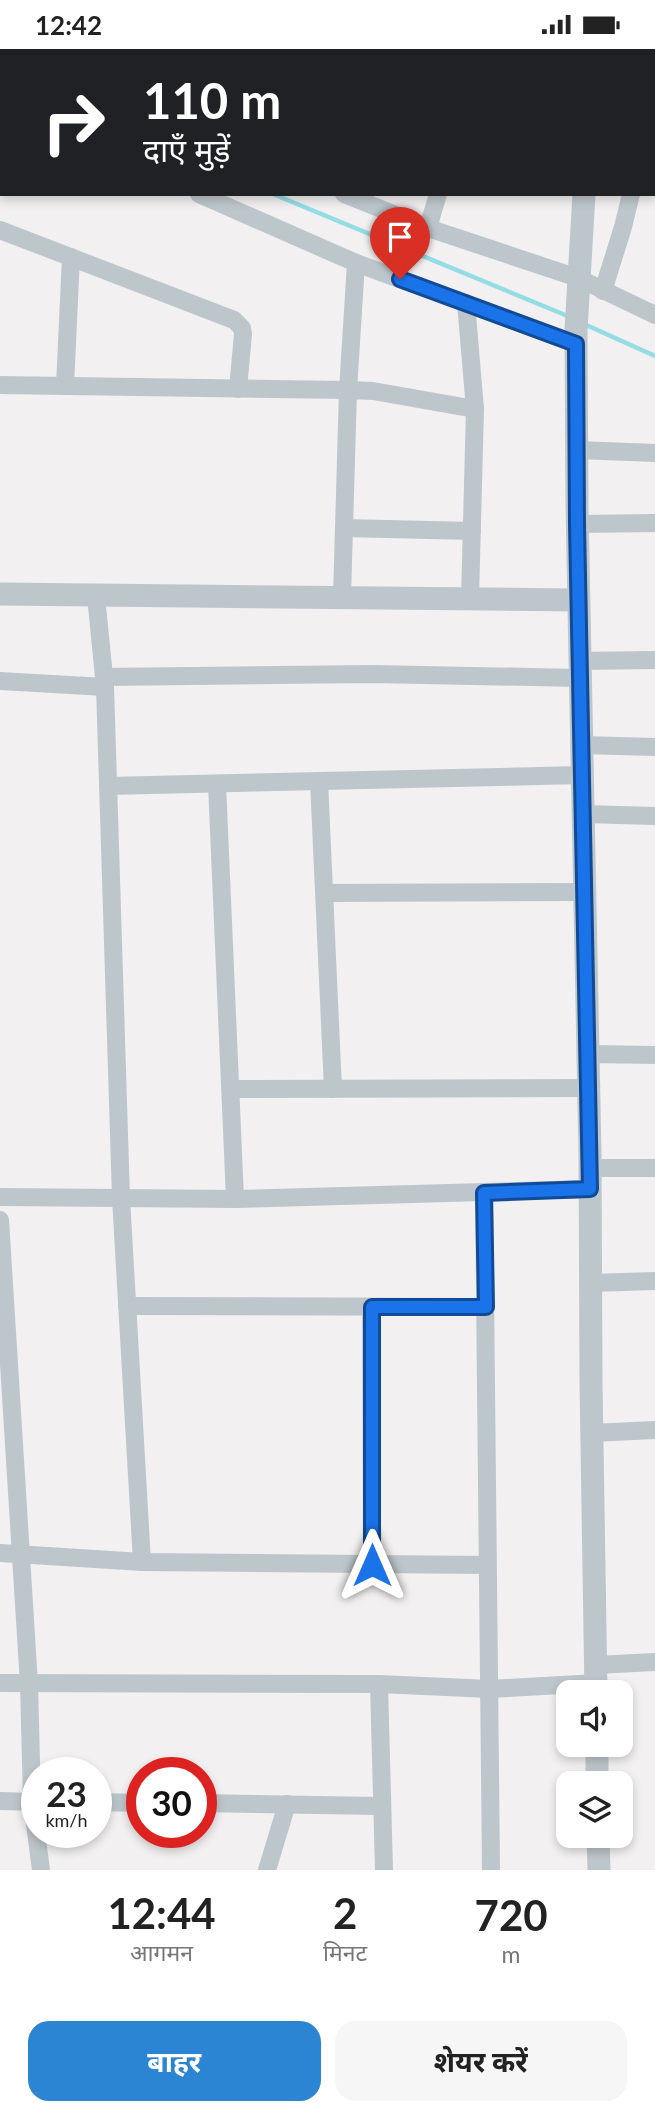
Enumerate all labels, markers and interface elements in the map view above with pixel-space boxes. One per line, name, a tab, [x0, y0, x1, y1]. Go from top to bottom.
text: 12:42	[35, 9, 102, 41]
text: 110 m	[143, 71, 281, 129]
icon: right	[28, 77, 119, 168]
text: दाएँ मुड़ें	[143, 130, 230, 169]
pin	[370, 207, 430, 279]
icon: arrive	[381, 218, 419, 256]
position arrow	[335, 1528, 409, 1602]
map controls	[556, 1680, 633, 1848]
button: sound	[556, 1680, 633, 1757]
speed limit sign: 30	[126, 1757, 217, 1848]
button: layers	[556, 1771, 633, 1848]
text: 23	[46, 1772, 87, 1814]
text: km/h	[45, 1809, 88, 1831]
text: 12:44	[107, 1888, 216, 1938]
text: 2	[333, 1888, 357, 1938]
text: 720	[475, 1890, 548, 1940]
text: आगमन	[130, 1938, 193, 1966]
text: मिनट	[323, 1938, 367, 1966]
text: m	[502, 1940, 521, 1968]
button: बाहर	[28, 2021, 321, 2101]
button: शेयर करें	[335, 2021, 627, 2101]

